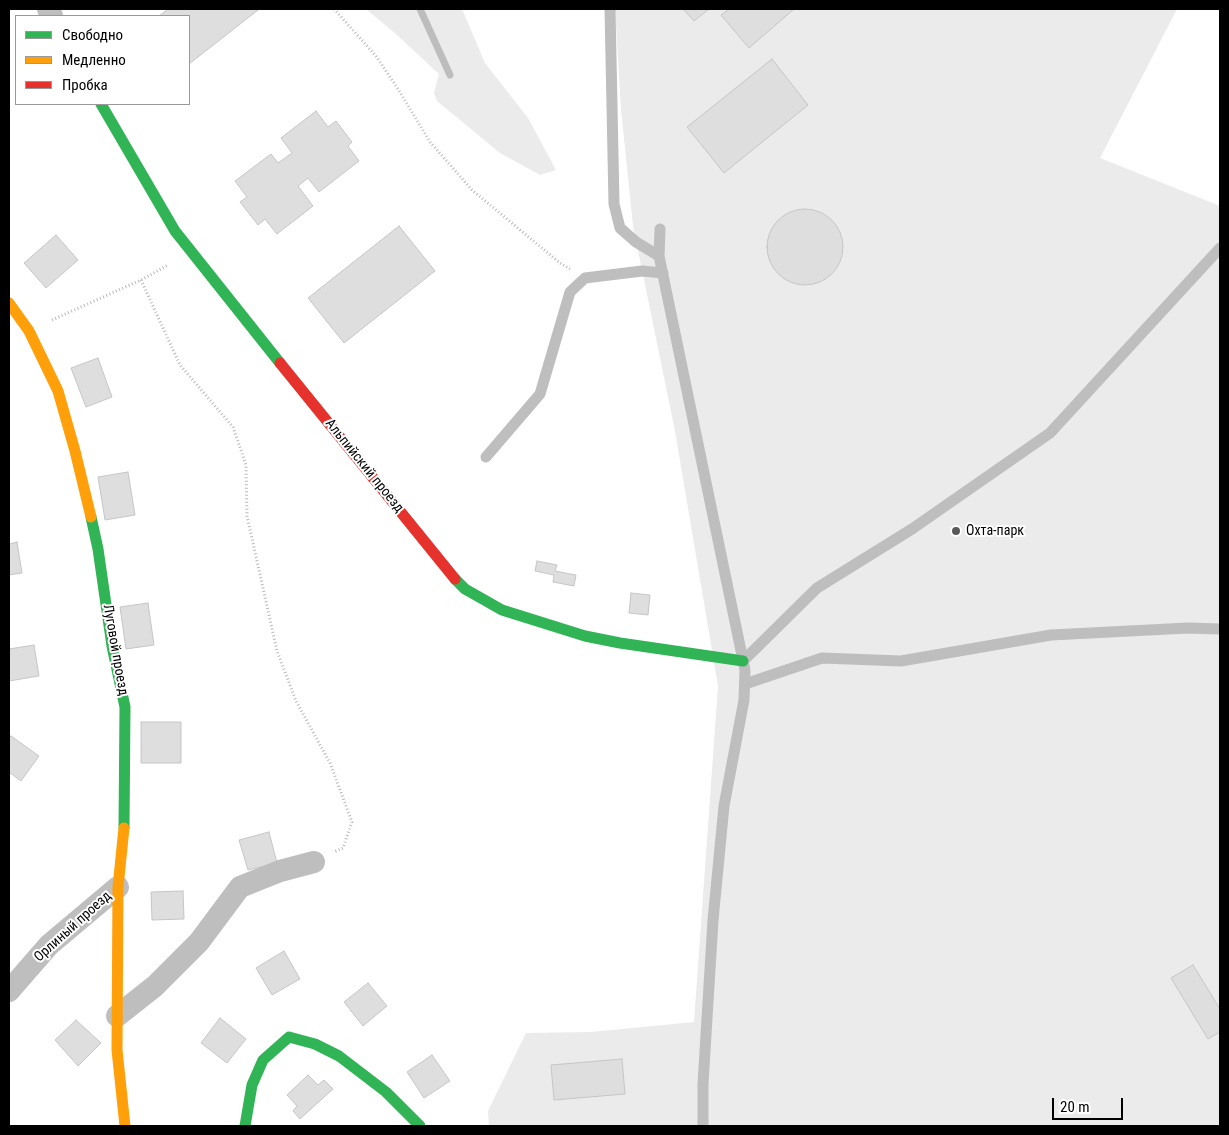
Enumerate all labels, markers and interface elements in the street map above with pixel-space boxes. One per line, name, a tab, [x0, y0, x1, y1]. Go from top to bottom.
legend	[15, 15, 190, 105]
text: Свободно	[62, 26, 123, 44]
text: Медленно	[62, 51, 126, 69]
text: Пробка	[62, 76, 108, 94]
street label: Альпийский проезд	[321, 416, 407, 516]
place label: Охта-парк	[966, 523, 1024, 539]
marker: Охта-парк	[950, 525, 962, 537]
street label: Луговой проезд	[99, 603, 131, 697]
street label: Орлиный проезд	[31, 888, 115, 966]
scale bar	[1054, 1088, 1125, 1120]
text: 20 m	[1060, 1098, 1090, 1116]

